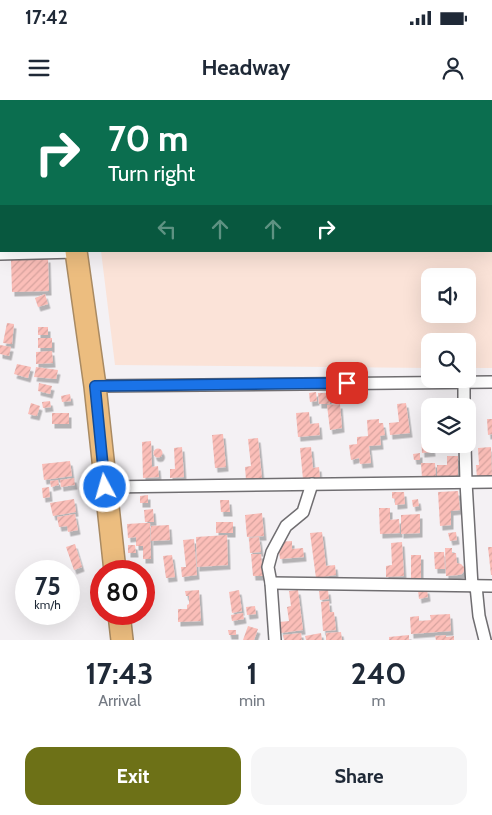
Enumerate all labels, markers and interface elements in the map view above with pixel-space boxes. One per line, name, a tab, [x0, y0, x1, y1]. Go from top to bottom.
text: 17:42	[25, 6, 68, 29]
icon: menu	[25, 54, 53, 82]
text: Headway	[202, 54, 290, 81]
icon: person	[439, 54, 467, 82]
text: 70 m	[108, 117, 189, 160]
icon: right	[25, 120, 90, 185]
text: Turn right	[108, 160, 195, 187]
icon: left	[153, 215, 181, 243]
icon: ahead	[206, 215, 234, 243]
icon: ahead	[259, 215, 287, 243]
icon: right	[312, 215, 340, 243]
map controls	[421, 268, 476, 453]
button: sound	[421, 268, 476, 323]
button: search	[421, 333, 476, 388]
pin	[326, 362, 368, 404]
icon: arrive	[333, 369, 361, 397]
button: layers	[421, 398, 476, 453]
position arrow	[78, 460, 130, 512]
speed limit sign: 80	[90, 560, 155, 625]
text: 75	[34, 571, 61, 601]
text: km/h	[34, 597, 61, 612]
text: 17:43	[86, 655, 153, 692]
text: 1	[247, 655, 258, 692]
text: 240	[351, 655, 406, 692]
text: Arrival	[98, 691, 141, 710]
text: min	[239, 691, 265, 710]
text: m	[372, 691, 386, 710]
button: Exit	[25, 747, 241, 805]
button: Share	[251, 747, 467, 805]

